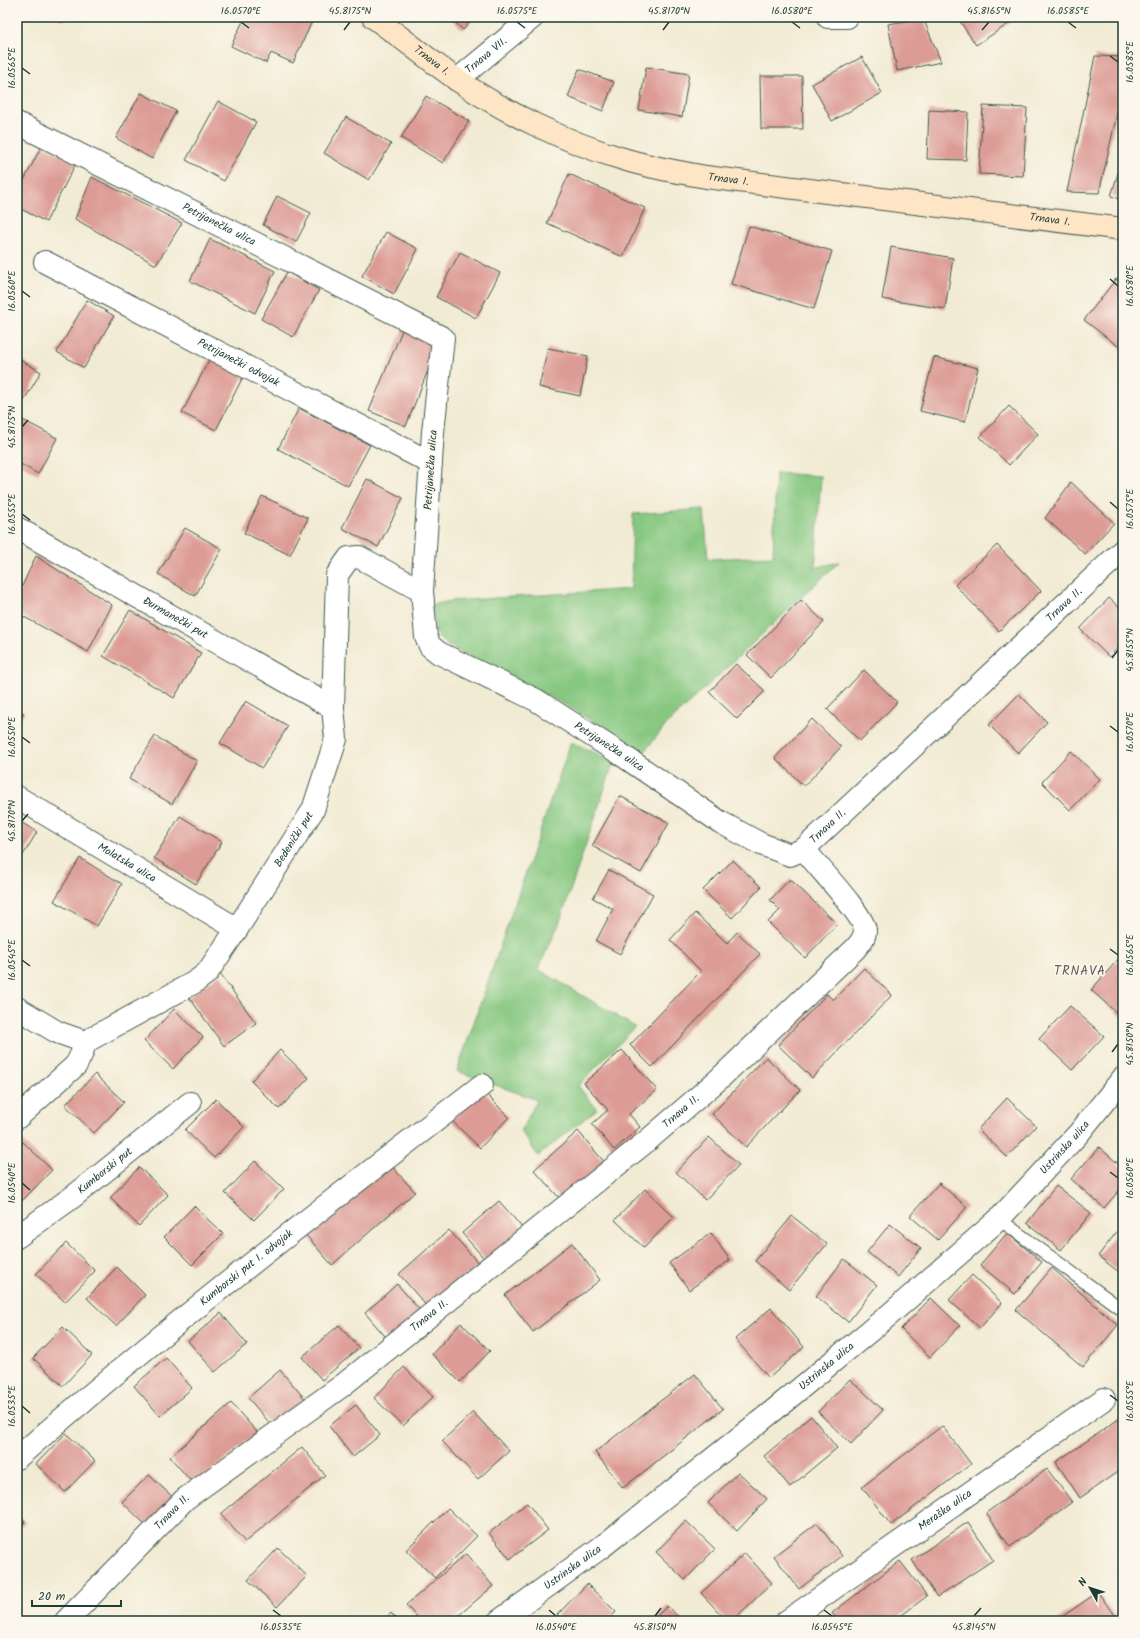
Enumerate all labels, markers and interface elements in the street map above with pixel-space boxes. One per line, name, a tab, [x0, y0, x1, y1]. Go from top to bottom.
text: 16.0570°E	[221, 3, 262, 19]
text: 45.8175°N	[329, 3, 371, 19]
text: 16.0575°E	[497, 3, 538, 19]
text: 45.8170°N	[648, 3, 690, 19]
text: 16.0580°E	[771, 3, 814, 19]
text: 45.8165°N	[967, 3, 1011, 19]
text: 16.0585°E	[1047, 3, 1090, 19]
street label: Trnava VII.	[461, 33, 511, 79]
text: 16.0585°E	[1122, 40, 1138, 83]
street label: Trnava I.	[410, 41, 453, 80]
text: 16.0565°E	[4, 46, 20, 89]
street label: Trnava I.	[707, 168, 750, 191]
street label: Petrijanečka ulica	[179, 199, 259, 251]
street label: Trnava I.	[1028, 208, 1071, 231]
text: 16.0580°E	[1122, 264, 1138, 307]
text: 16.0560°E	[4, 269, 20, 312]
street label: Petrijanečki odvojak	[194, 334, 283, 392]
text: 45.8175°N	[4, 406, 20, 448]
street label: Petrijanečka ulica	[419, 429, 443, 511]
text: 16.0575°E	[1122, 488, 1138, 529]
text: 16.0555°E	[4, 492, 20, 535]
street label: Trnava II.	[1042, 583, 1087, 627]
street label: Đurmanečki put	[139, 592, 212, 644]
text: 45.8155°N	[1122, 628, 1138, 672]
text: 16.0570°E	[1122, 711, 1138, 752]
text: 16.0550°E	[4, 715, 20, 758]
street label: Petrijanečka ulica	[570, 717, 648, 777]
text: 45.8170°N	[4, 800, 20, 842]
street label: Trnava II.	[806, 805, 850, 848]
street label: Bedenički put	[270, 808, 319, 871]
street label: Molatska ulica	[94, 838, 160, 888]
text: 16.0565°E	[1122, 933, 1138, 976]
text: 16.0545°E	[4, 938, 20, 981]
district label: TRNAVA	[1054, 961, 1106, 982]
text: 45.8150°N	[1122, 1022, 1138, 1065]
street label: Trnava II.	[658, 1090, 704, 1133]
street label: Ustrinska ulica	[1035, 1117, 1095, 1179]
street label: Kumborski put	[73, 1143, 137, 1199]
text: 16.0560°E	[1122, 1156, 1138, 1199]
text: 16.0540°E	[4, 1161, 20, 1204]
street label: Kumborski put I. odvojak	[196, 1225, 298, 1311]
street label: Trnava II.	[406, 1295, 452, 1337]
street label: Ustrinska ulica	[795, 1338, 859, 1395]
text: 16.0555°E	[1122, 1379, 1138, 1422]
text: 16.0535°E	[4, 1384, 20, 1427]
street label: Meraška ulica	[914, 1485, 976, 1536]
street label: Trnava II.	[150, 1490, 193, 1534]
street label: Ustrinska ulica	[540, 1541, 606, 1595]
north arrow	[1070, 1568, 1110, 1608]
text: N	[1074, 1574, 1092, 1591]
scale bar	[32, 1582, 121, 1608]
text: 20 m	[38, 1587, 66, 1606]
text: 16.0535°E	[260, 1619, 303, 1635]
text: 16.0540°E	[535, 1619, 578, 1635]
text: 45.8150°N	[634, 1619, 677, 1635]
text: 16.0545°E	[811, 1619, 854, 1635]
text: 45.8145°N	[952, 1619, 996, 1635]

